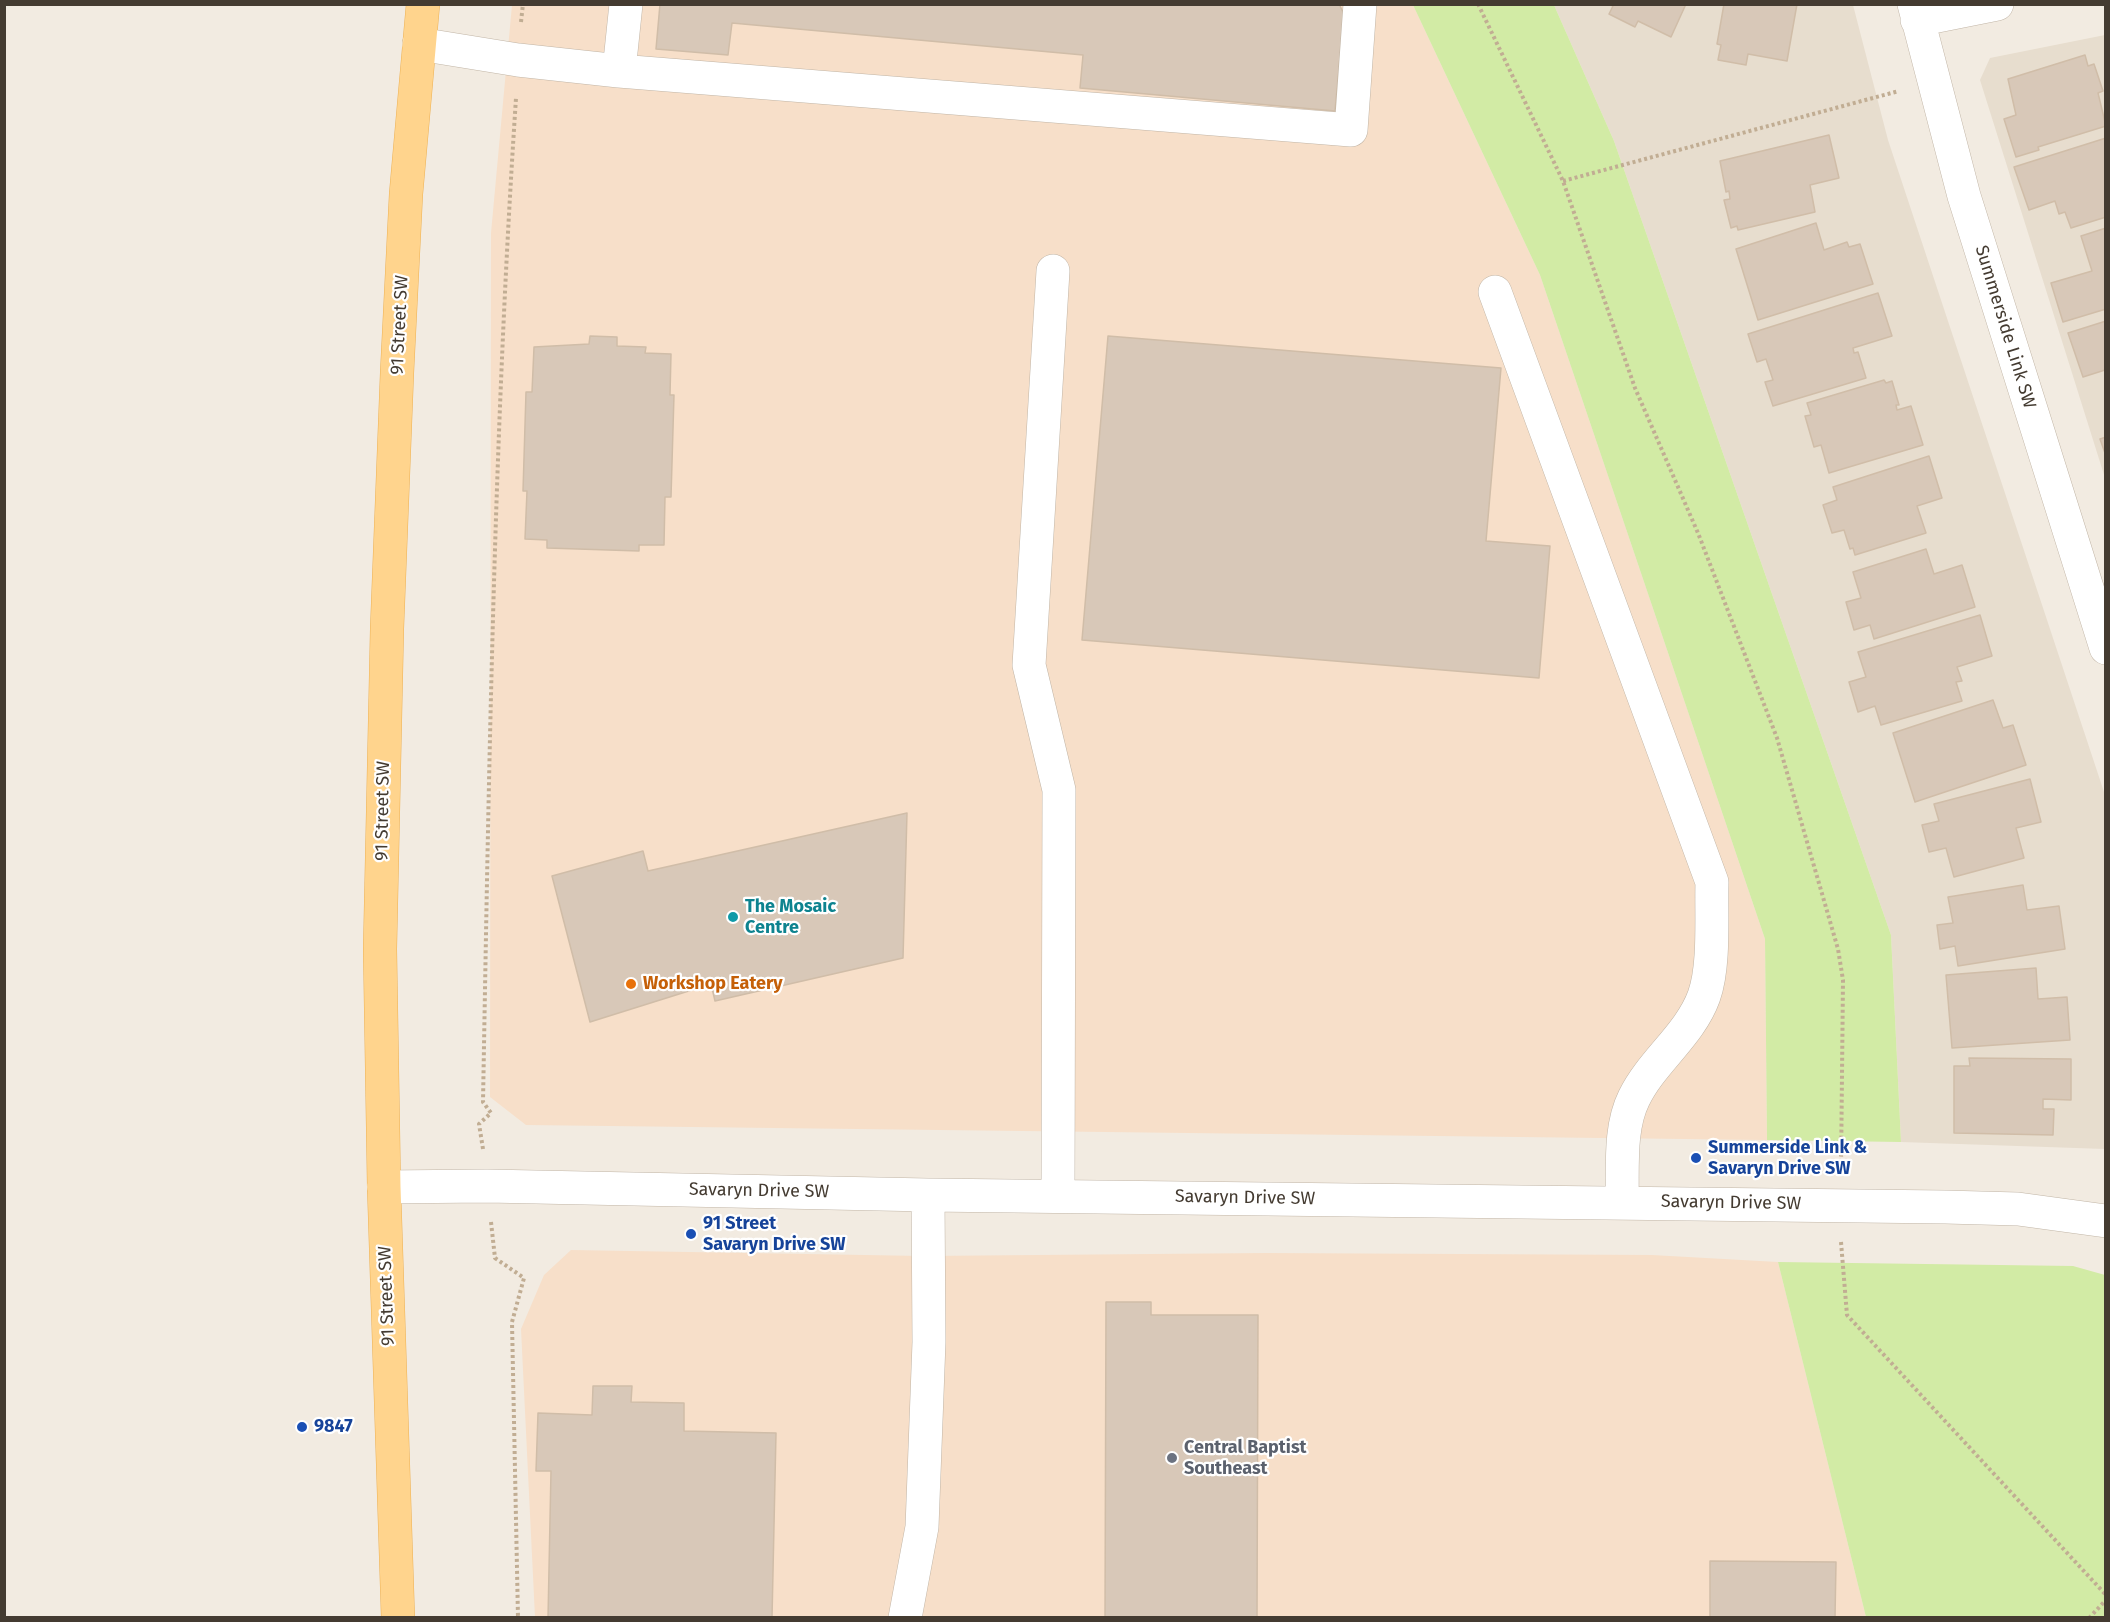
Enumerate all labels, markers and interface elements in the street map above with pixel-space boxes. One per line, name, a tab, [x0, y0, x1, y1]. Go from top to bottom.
street label: Summerside Link SW	[1970, 243, 2040, 411]
street label: 91 Street SW	[387, 275, 413, 375]
street label: 91 Street SW	[371, 761, 395, 861]
place label: The Mosaic Centre	[745, 896, 836, 938]
marker: The Mosaic Centre	[726, 910, 740, 924]
place label: Workshop Eatery	[643, 973, 782, 995]
marker: Workshop Eatery	[624, 977, 638, 991]
place label: Summerside Link & Savaryn Drive SW	[1708, 1137, 1867, 1180]
marker: Summerside Link & Savaryn Drive SW	[1689, 1151, 1703, 1165]
street label: Savaryn Drive SW	[689, 1179, 829, 1203]
street label: Savaryn Drive SW	[1175, 1186, 1315, 1210]
street label: Savaryn Drive SW	[1661, 1191, 1801, 1215]
place label: 91 Street Savaryn Drive SW	[703, 1213, 845, 1256]
marker: 91 Street Savaryn Drive SW	[684, 1227, 698, 1241]
street label: 91 Street SW	[374, 1246, 400, 1346]
place label: 9847	[314, 1416, 353, 1438]
marker: 9847	[295, 1420, 309, 1434]
place label: Central Baptist Southeast	[1184, 1437, 1307, 1480]
marker: Central Baptist Southeast	[1165, 1451, 1179, 1465]

